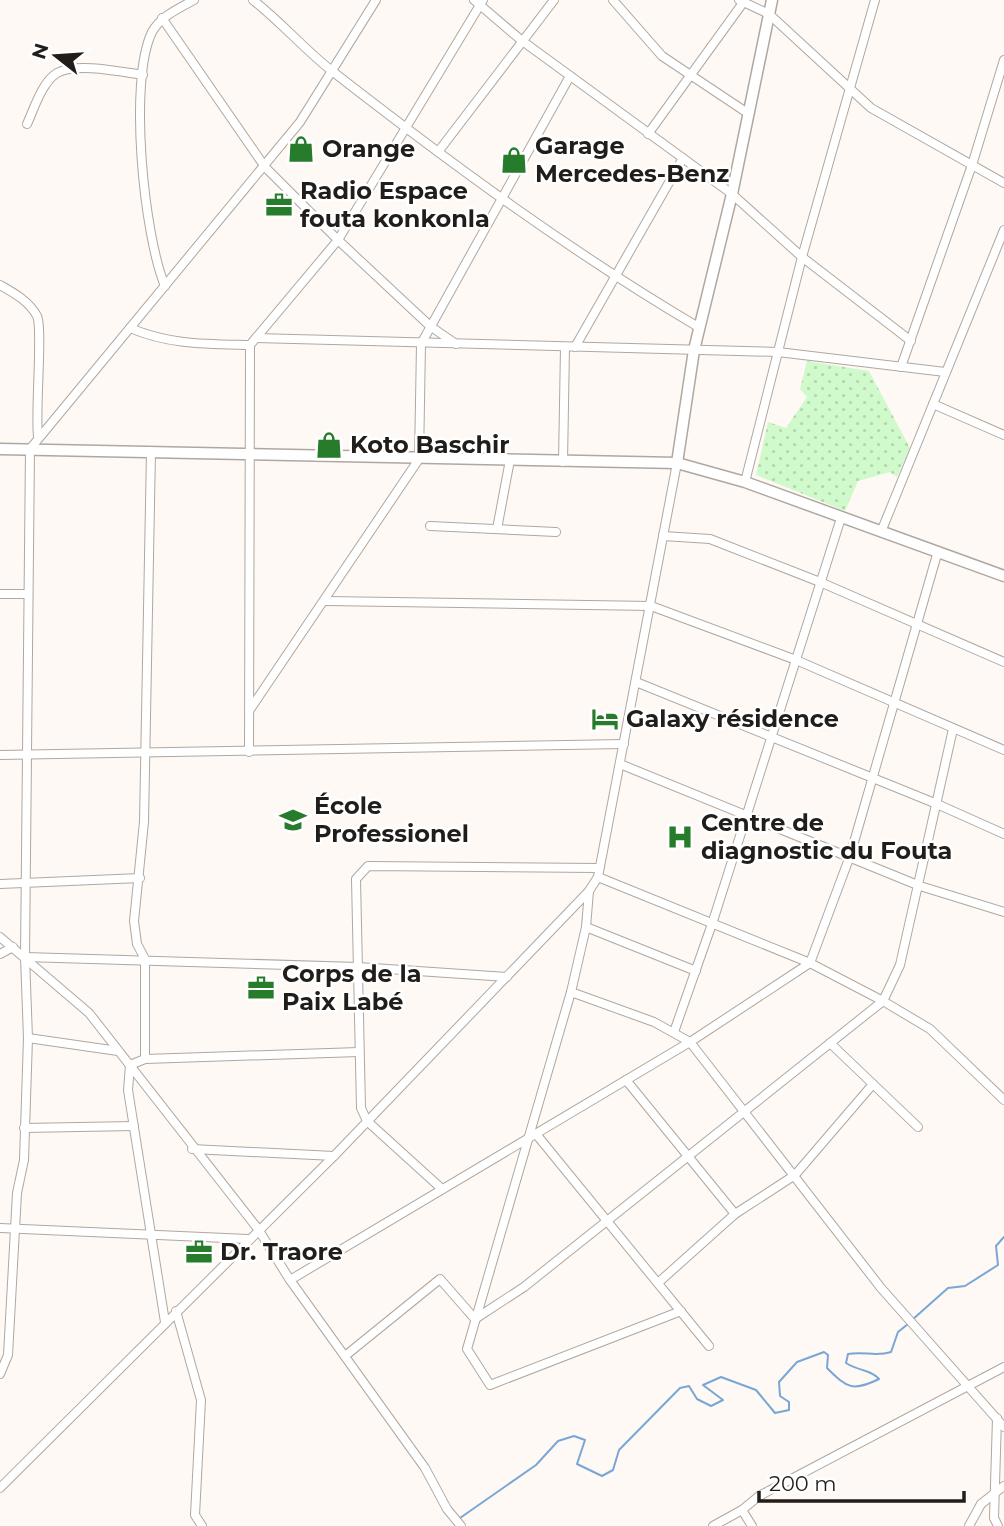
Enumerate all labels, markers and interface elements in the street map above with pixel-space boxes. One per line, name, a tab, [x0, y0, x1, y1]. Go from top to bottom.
north arrow	[21, 21, 91, 91]
text: N	[27, 40, 53, 62]
place label: Garage Mercedes-Benz	[535, 131, 729, 188]
shop icon: Orange	[286, 134, 316, 164]
place label: Orange	[322, 134, 415, 163]
shop icon: Garage Mercedes-Benz	[499, 145, 529, 175]
place label: Radio Espace fouta konkonla	[300, 176, 490, 233]
office icon: Radio Espace fouta konkonla	[264, 190, 294, 220]
shop icon: Koto Baschir	[314, 430, 344, 460]
place label: Koto Baschir	[350, 430, 510, 459]
hotel icon: Galaxy résidence	[590, 704, 620, 734]
place label: Galaxy résidence	[626, 704, 839, 733]
place label: École Professionel	[314, 791, 469, 848]
school or university icon: École Professionel	[278, 805, 308, 835]
place label: Centre de diagnostic du Fouta	[701, 808, 952, 865]
hospital icon: Centre de diagnostic du Fouta	[665, 822, 695, 852]
place label: Corps de la Paix Labé	[282, 959, 422, 1016]
office icon: Corps de la Paix Labé	[246, 973, 276, 1003]
office icon: Dr. Traore	[184, 1237, 214, 1267]
place label: Dr. Traore	[220, 1237, 343, 1266]
scale bar	[759, 1460, 964, 1504]
text: 200 m	[769, 1471, 836, 1496]

